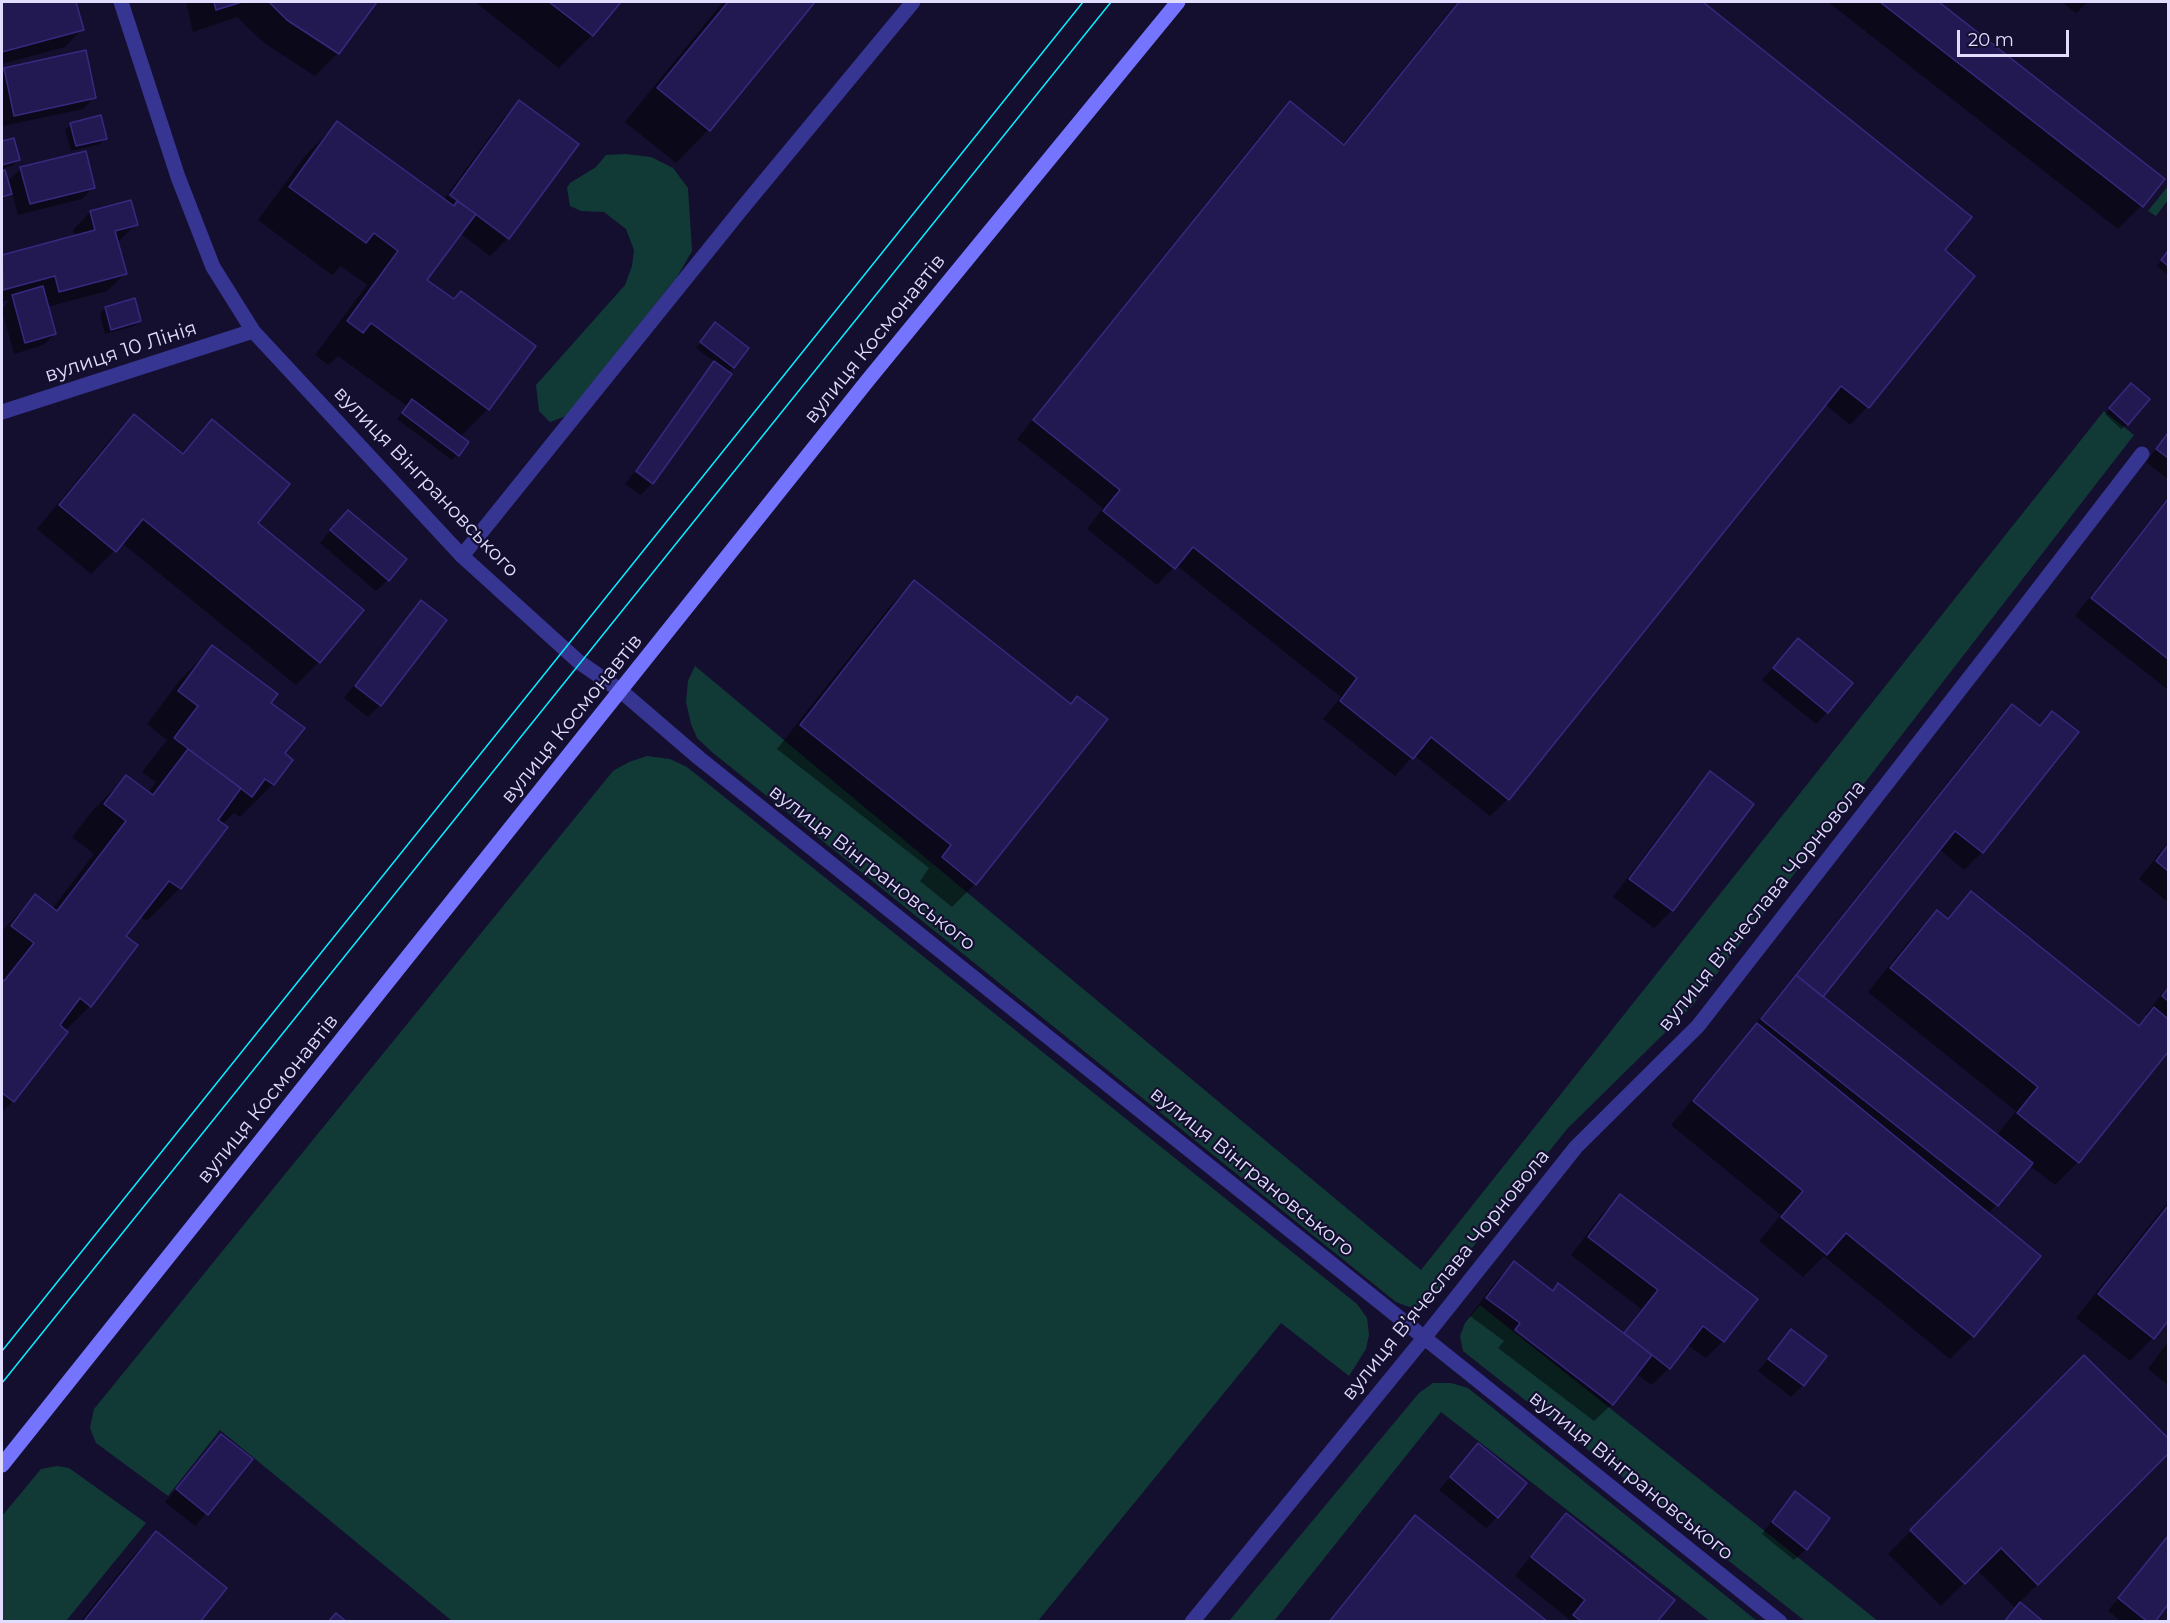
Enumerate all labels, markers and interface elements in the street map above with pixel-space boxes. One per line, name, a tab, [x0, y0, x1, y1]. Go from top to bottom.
scale bar	[1960, 18, 2072, 56]
text: 20 m	[1968, 29, 2014, 51]
street label: вулиця Космонавтів	[799, 250, 951, 428]
street label: вулиця 10 Лінія	[42, 316, 200, 388]
street label: вулиця Вінграновського	[329, 382, 523, 582]
street label: вулиця Космонавтів	[496, 630, 648, 808]
street label: вулиця Вʼячеслава Чорновола	[1653, 776, 1871, 1036]
street label: вулиця Вінграновського	[764, 780, 980, 956]
street label: вулиця Космонавтів	[192, 1010, 344, 1188]
street label: вулиця Вінграновського	[1145, 1082, 1359, 1262]
street label: вулиця Вʼячеслава Чорновола	[1337, 1145, 1555, 1405]
street label: вулиця Вінграновського	[1524, 1386, 1738, 1566]

